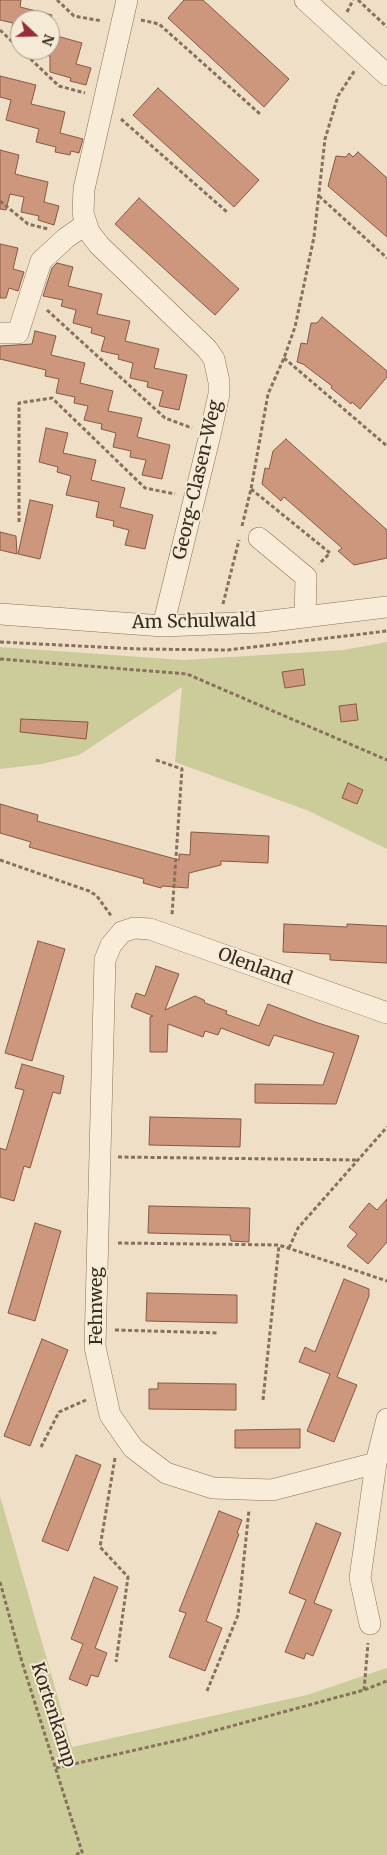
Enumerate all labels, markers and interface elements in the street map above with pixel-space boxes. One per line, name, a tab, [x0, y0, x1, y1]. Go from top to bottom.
north arrow	[10, 10, 60, 60]
text: N	[38, 32, 58, 48]
street label: Georg-Clasen-Weg	[169, 398, 227, 562]
street label: Am Schulwald	[132, 610, 256, 634]
street label: Olenland	[215, 944, 295, 990]
street label: Fehnweg	[86, 1267, 108, 1345]
street label: Kortenkamp	[26, 1660, 80, 1770]

